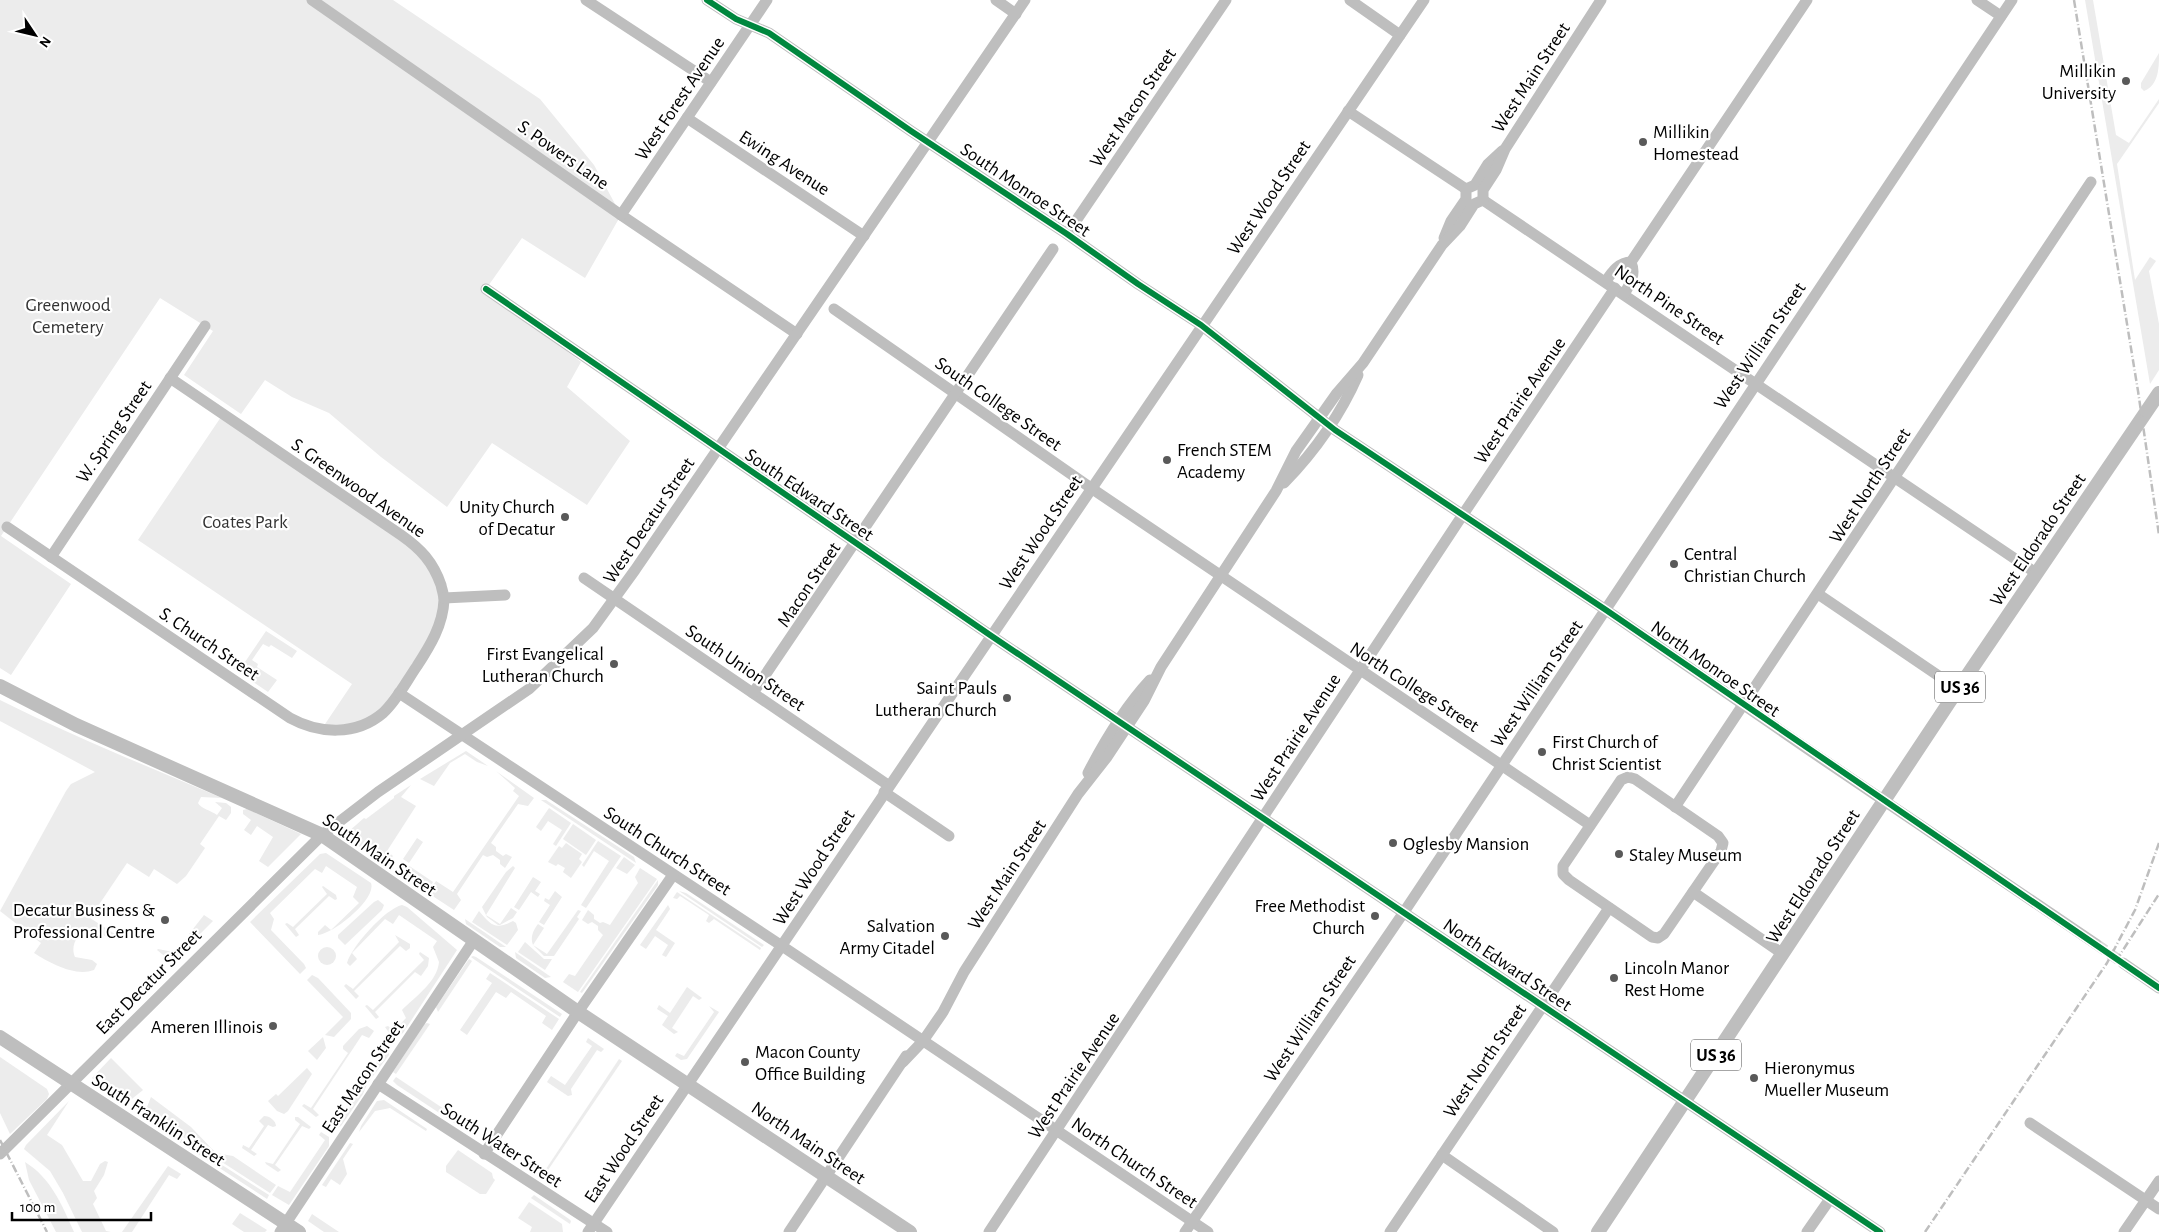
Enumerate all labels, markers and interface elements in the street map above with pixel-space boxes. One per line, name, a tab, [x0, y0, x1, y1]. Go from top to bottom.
north arrow	[10, 10, 60, 60]
street label: West Main Street	[1489, 19, 1574, 136]
text: N	[36, 34, 53, 50]
street label: West Forest Avenue	[632, 34, 728, 164]
street label: West Macon Street	[1087, 45, 1180, 171]
place label: Millikin University	[2042, 62, 2116, 103]
marker: Millikin University	[2120, 75, 2132, 87]
street label: S. Powers Lane	[514, 117, 612, 193]
place label: Millikin Homestead	[1653, 123, 1739, 164]
street label: Ewing Avenue	[736, 127, 833, 199]
marker: Millikin Homestead	[1637, 136, 1649, 148]
street label: West Wood Street	[1224, 137, 1314, 259]
street label: South Monroe Street	[957, 140, 1094, 241]
street label: North Pine Street	[1611, 262, 1727, 349]
street label: West William Street	[1711, 279, 1810, 413]
park label: Greenwood Cemetery	[25, 296, 111, 337]
street label: West Prairie Avenue	[1471, 334, 1570, 468]
street label: South College Street	[932, 354, 1065, 455]
street label: W. Spring Street	[73, 377, 155, 486]
street label: West North Street	[1826, 425, 1914, 547]
street label: S. Greenwood Avenue	[288, 435, 429, 542]
place label: French STEM Academy	[1177, 441, 1272, 482]
street label: South Edward Street	[742, 445, 877, 545]
street label: West Decatur Street	[600, 454, 698, 587]
marker: French STEM Academy	[1161, 454, 1173, 466]
street label: West Eldorado Street	[1987, 470, 2090, 610]
street label: West Wood Street	[996, 472, 1086, 594]
place label: Unity Church of Decatur	[459, 498, 555, 539]
marker: Unity Church of Decatur	[559, 511, 571, 523]
park label: Coates Park	[202, 513, 288, 532]
street label: Macon Street	[774, 539, 844, 631]
place label: Central Christian Church	[1684, 545, 1806, 586]
marker: Central Christian Church	[1668, 558, 1680, 570]
street label: S. Church Street	[156, 604, 262, 684]
street label: West William Street	[1488, 617, 1587, 751]
street label: North Monroe Street	[1647, 618, 1783, 721]
street label: South Union Street	[682, 621, 808, 715]
street label: North College Street	[1346, 639, 1482, 736]
place label: First Evangelical Lutheran Church	[482, 645, 604, 686]
marker: First Evangelical Lutheran Church	[608, 658, 620, 670]
street label: West Prairie Avenue	[1248, 671, 1345, 805]
road number: US 36	[1935, 672, 1985, 702]
place label: Saint Pauls Lutheran Church	[875, 679, 997, 720]
marker: Saint Pauls Lutheran Church	[1001, 692, 1013, 704]
place label: First Church of Christ Scientist	[1552, 733, 1661, 774]
marker: First Church of Christ Scientist	[1536, 746, 1548, 758]
street label: South Church Street	[600, 803, 734, 899]
street label: West Eldorado Street	[1763, 806, 1864, 947]
street label: West Wood Street	[770, 807, 859, 929]
street label: South Main Street	[319, 810, 439, 900]
street label: West Main Street	[965, 816, 1050, 933]
place label: Oglesby Mansion	[1403, 835, 1529, 854]
marker: Oglesby Mansion	[1387, 837, 1399, 849]
place label: Staley Museum	[1629, 846, 1742, 865]
marker: Staley Museum	[1613, 848, 1625, 860]
place label: Free Methodist Church	[1255, 897, 1365, 938]
place label: Decatur Business & Professional Centre	[13, 901, 155, 942]
marker: Free Methodist Church	[1369, 910, 1381, 922]
marker: Decatur Business & Professional Centre	[159, 914, 171, 926]
street label: North Edward Street	[1440, 915, 1575, 1015]
place label: Salvation Army Citadel	[839, 917, 935, 958]
street label: East Decatur Street	[93, 926, 205, 1038]
marker: Salvation Army Citadel	[939, 930, 951, 942]
street label: West William Street	[1261, 952, 1360, 1086]
place label: Lincoln Manor Rest Home	[1624, 959, 1729, 1000]
marker: Lincoln Manor Rest Home	[1608, 972, 1620, 984]
street label: West North Street	[1440, 1000, 1530, 1121]
street label: West Prairie Avenue	[1025, 1009, 1124, 1143]
street label: East Macon Street	[319, 1017, 408, 1137]
place label: Ameren Illinois	[151, 1018, 263, 1037]
marker: Ameren Illinois	[267, 1020, 279, 1032]
road number: US 36	[1691, 1040, 1741, 1070]
place label: Macon County Office Building	[755, 1043, 866, 1084]
marker: Macon County Office Building	[739, 1056, 751, 1068]
place label: Hieronymus Mueller Museum	[1764, 1059, 1889, 1100]
street label: South Franklin Street	[88, 1070, 228, 1170]
marker: Hieronymus Mueller Museum	[1748, 1072, 1760, 1084]
street label: East Wood Street	[581, 1091, 667, 1206]
street label: North Main Street	[748, 1098, 869, 1188]
street label: South Water Street	[437, 1099, 565, 1191]
street label: North Church Street	[1068, 1114, 1201, 1212]
scale bar	[12, 1190, 151, 1222]
text: 100 m	[20, 1200, 55, 1215]

